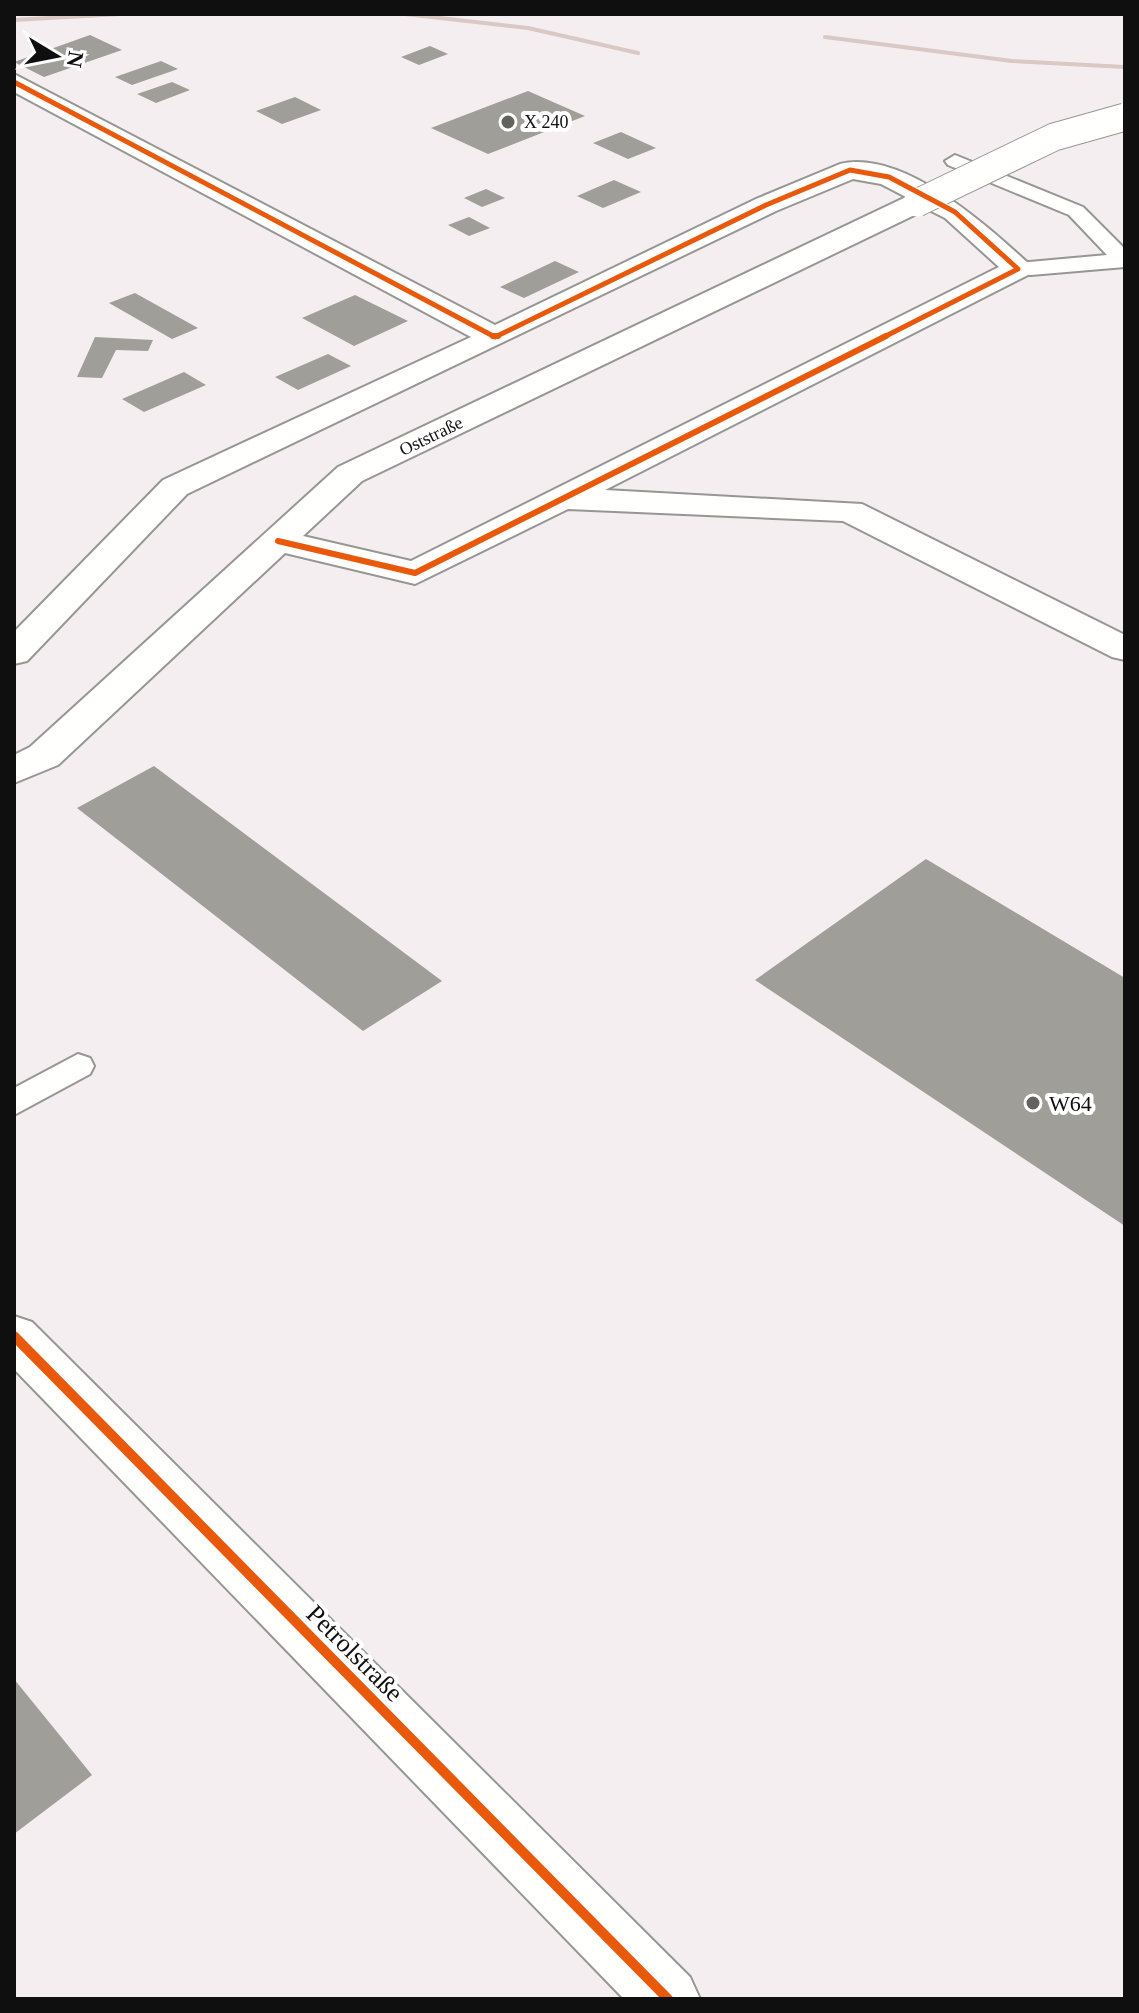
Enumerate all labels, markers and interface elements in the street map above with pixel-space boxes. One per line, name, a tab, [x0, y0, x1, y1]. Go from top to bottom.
north arrow	[16, 16, 96, 96]
text: N	[61, 49, 89, 69]
place label: X 240	[524, 112, 569, 132]
marker: X 240	[499, 113, 517, 131]
street label: Oststraße	[396, 412, 466, 460]
place label: W64	[1049, 1091, 1092, 1116]
marker: W64	[1024, 1094, 1042, 1112]
street label: Petrolstraße	[300, 1599, 409, 1708]

